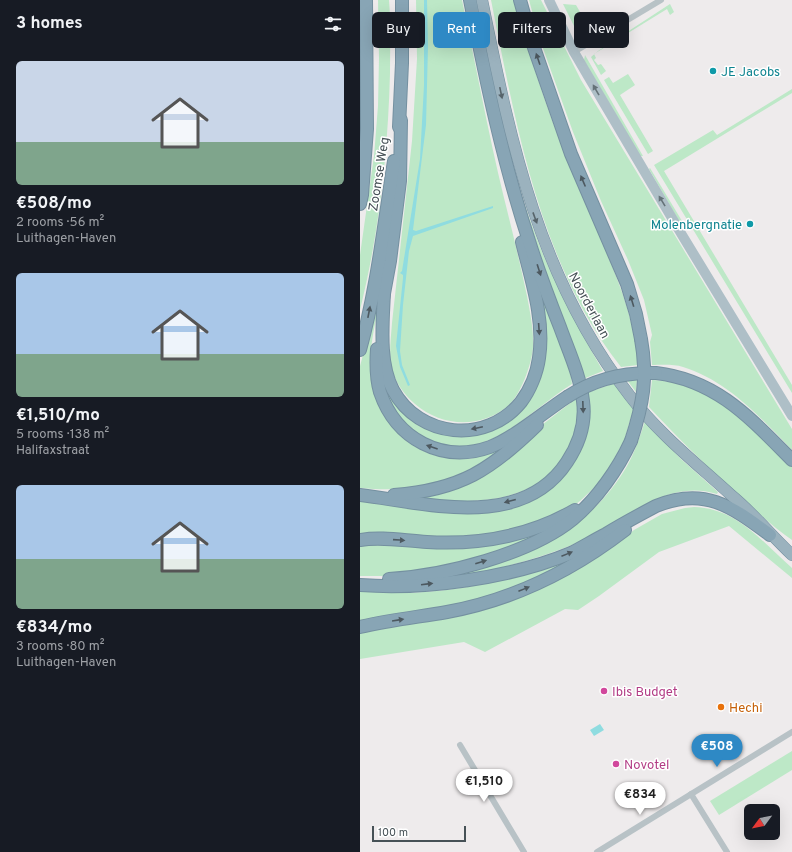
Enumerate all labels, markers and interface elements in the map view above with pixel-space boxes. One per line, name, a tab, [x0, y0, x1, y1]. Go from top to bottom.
chip: Buy	[372, 12, 425, 48]
chip: Rent	[433, 12, 490, 48]
chip: Filters	[498, 12, 566, 48]
chip: New	[574, 12, 629, 48]
text: 3 homes	[16, 13, 83, 35]
icon: filters	[322, 13, 344, 35]
one-way arrow	[535, 53, 541, 65]
place label: JE Jacobs	[721, 65, 780, 81]
marker: JE Jacobs	[708, 66, 718, 76]
one-way arrow	[592, 84, 599, 96]
icon: home	[144, 87, 216, 159]
one-way arrow	[499, 87, 505, 99]
street label: Zoomse Weg	[366, 136, 394, 213]
one-way arrow	[579, 175, 585, 187]
text: €508/mo	[16, 193, 92, 215]
one-way arrow	[658, 195, 665, 207]
one-way arrow	[533, 213, 539, 225]
text: 2 rooms · 56 m²	[16, 215, 104, 231]
place label: Molenbergnatie	[651, 218, 742, 234]
marker: Molenbergnatie	[745, 219, 755, 229]
text: Luithagen-Haven	[16, 231, 116, 247]
one-way arrow	[536, 265, 542, 277]
street label: Noorderlaan	[564, 270, 612, 342]
one-way arrow	[629, 295, 635, 307]
icon: home	[144, 299, 216, 371]
one-way arrow	[367, 306, 373, 318]
one-way arrow	[536, 322, 543, 335]
one-way arrow	[580, 401, 586, 414]
text: €1,510/mo	[16, 405, 100, 427]
one-way arrow	[471, 426, 483, 432]
text: 5 rooms · 138 m²	[16, 427, 109, 443]
text: Halifaxstraat	[16, 443, 90, 459]
one-way arrow	[426, 444, 438, 450]
one-way arrow	[504, 499, 516, 505]
icon: home	[144, 511, 216, 583]
one-way arrow	[393, 537, 405, 544]
one-way arrow	[562, 551, 574, 557]
one-way arrow	[475, 559, 487, 565]
one-way arrow	[421, 581, 433, 588]
one-way arrow	[519, 586, 531, 592]
one-way arrow	[392, 616, 404, 622]
text: €834/mo	[16, 617, 92, 639]
text: 3 rooms · 80 m²	[16, 639, 104, 655]
text: Luithagen-Haven	[16, 655, 116, 671]
place label: Ibis Budget	[612, 685, 678, 701]
marker: Ibis Budget	[599, 686, 609, 696]
place label: Hechi	[729, 701, 762, 717]
marker: Hechi	[716, 702, 726, 712]
pin: €508	[693, 734, 741, 768]
text: €508	[701, 739, 733, 755]
place label: Novotel	[624, 758, 669, 774]
marker: Novotel	[611, 759, 621, 769]
pin: €1,510	[451, 769, 517, 803]
text: €1,510	[465, 774, 503, 790]
pin: €834	[616, 782, 664, 816]
text: €834	[624, 787, 656, 803]
north arrow	[744, 804, 780, 840]
map controls	[744, 804, 780, 840]
scale bar	[372, 824, 466, 843]
text: 100 m	[378, 826, 408, 840]

